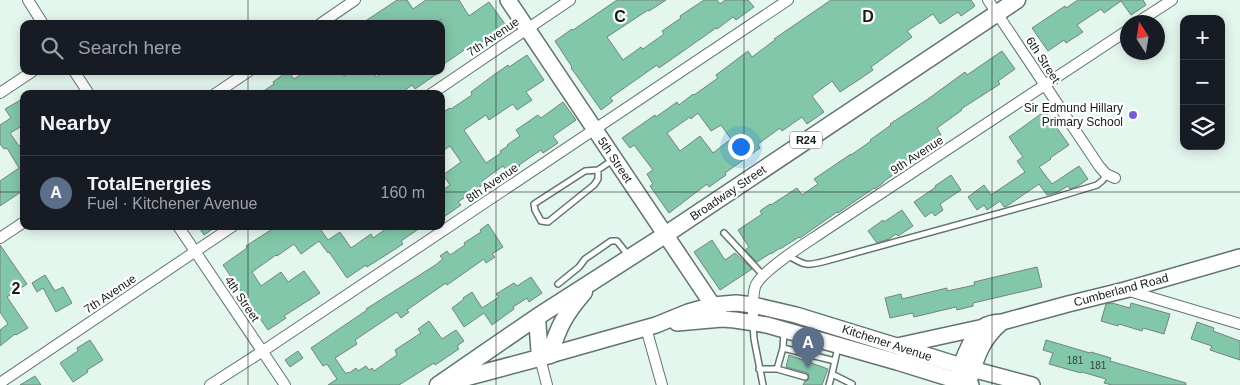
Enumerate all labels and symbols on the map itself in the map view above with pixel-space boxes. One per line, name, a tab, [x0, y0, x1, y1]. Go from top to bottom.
text: C	[614, 8, 626, 25]
text: D	[862, 8, 874, 25]
street label: 7th Avenue	[464, 14, 522, 60]
north arrow	[1120, 15, 1165, 60]
street label: 6th Street	[1023, 34, 1063, 86]
place label: Sir Edmund Hillary Primary School	[1024, 101, 1123, 129]
marker: Sir Edmund Hillary Primary School	[1127, 109, 1139, 121]
road number: R24	[790, 132, 822, 148]
street label: 9th Avenue	[888, 133, 946, 177]
your location	[728, 134, 754, 160]
street label: 5th Street	[595, 135, 636, 186]
street label: 8th Avenue	[463, 160, 521, 206]
street label: Broadway Street	[687, 162, 769, 224]
street label: 7th Avenue	[81, 271, 139, 317]
street label: Cumberland Road	[1072, 271, 1170, 309]
street label: 4th Street	[222, 274, 263, 325]
text: 2	[12, 280, 21, 297]
street label: Kitchener Avenue	[840, 322, 934, 364]
pin: A	[792, 327, 824, 368]
house number: 181	[1067, 355, 1084, 366]
house number: 181	[1090, 360, 1107, 371]

